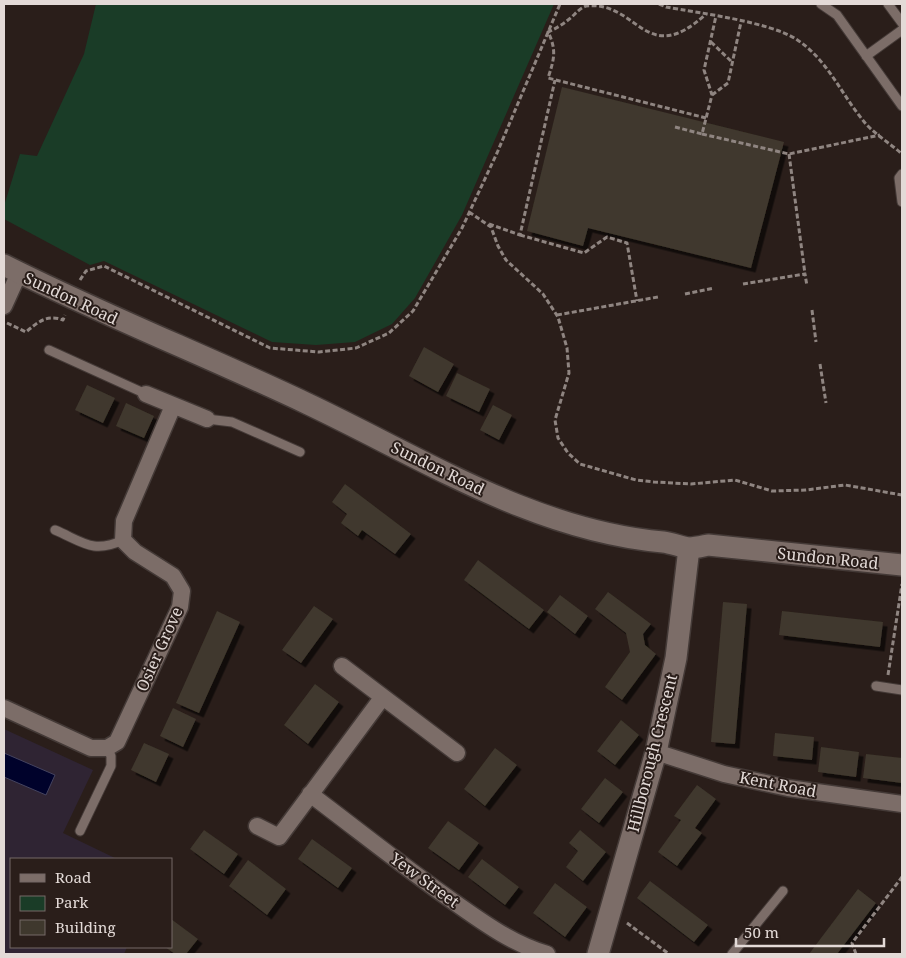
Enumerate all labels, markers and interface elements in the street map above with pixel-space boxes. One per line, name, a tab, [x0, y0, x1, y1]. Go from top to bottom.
street label: Sundon Road	[20, 267, 122, 329]
street label: Sundon Road	[388, 436, 488, 500]
street label: Sundon Road	[776, 542, 880, 574]
street label: Osier Grove	[131, 603, 187, 695]
street label: Hillborough Crescent	[622, 671, 682, 834]
street label: Kent Road	[738, 766, 819, 802]
street label: Yew Street	[385, 847, 464, 913]
legend	[10, 858, 172, 948]
text: Road	[55, 867, 91, 887]
text: Park	[55, 892, 89, 912]
scale bar	[736, 916, 884, 948]
text: Building	[55, 917, 116, 937]
text: 50 m	[744, 922, 779, 942]

